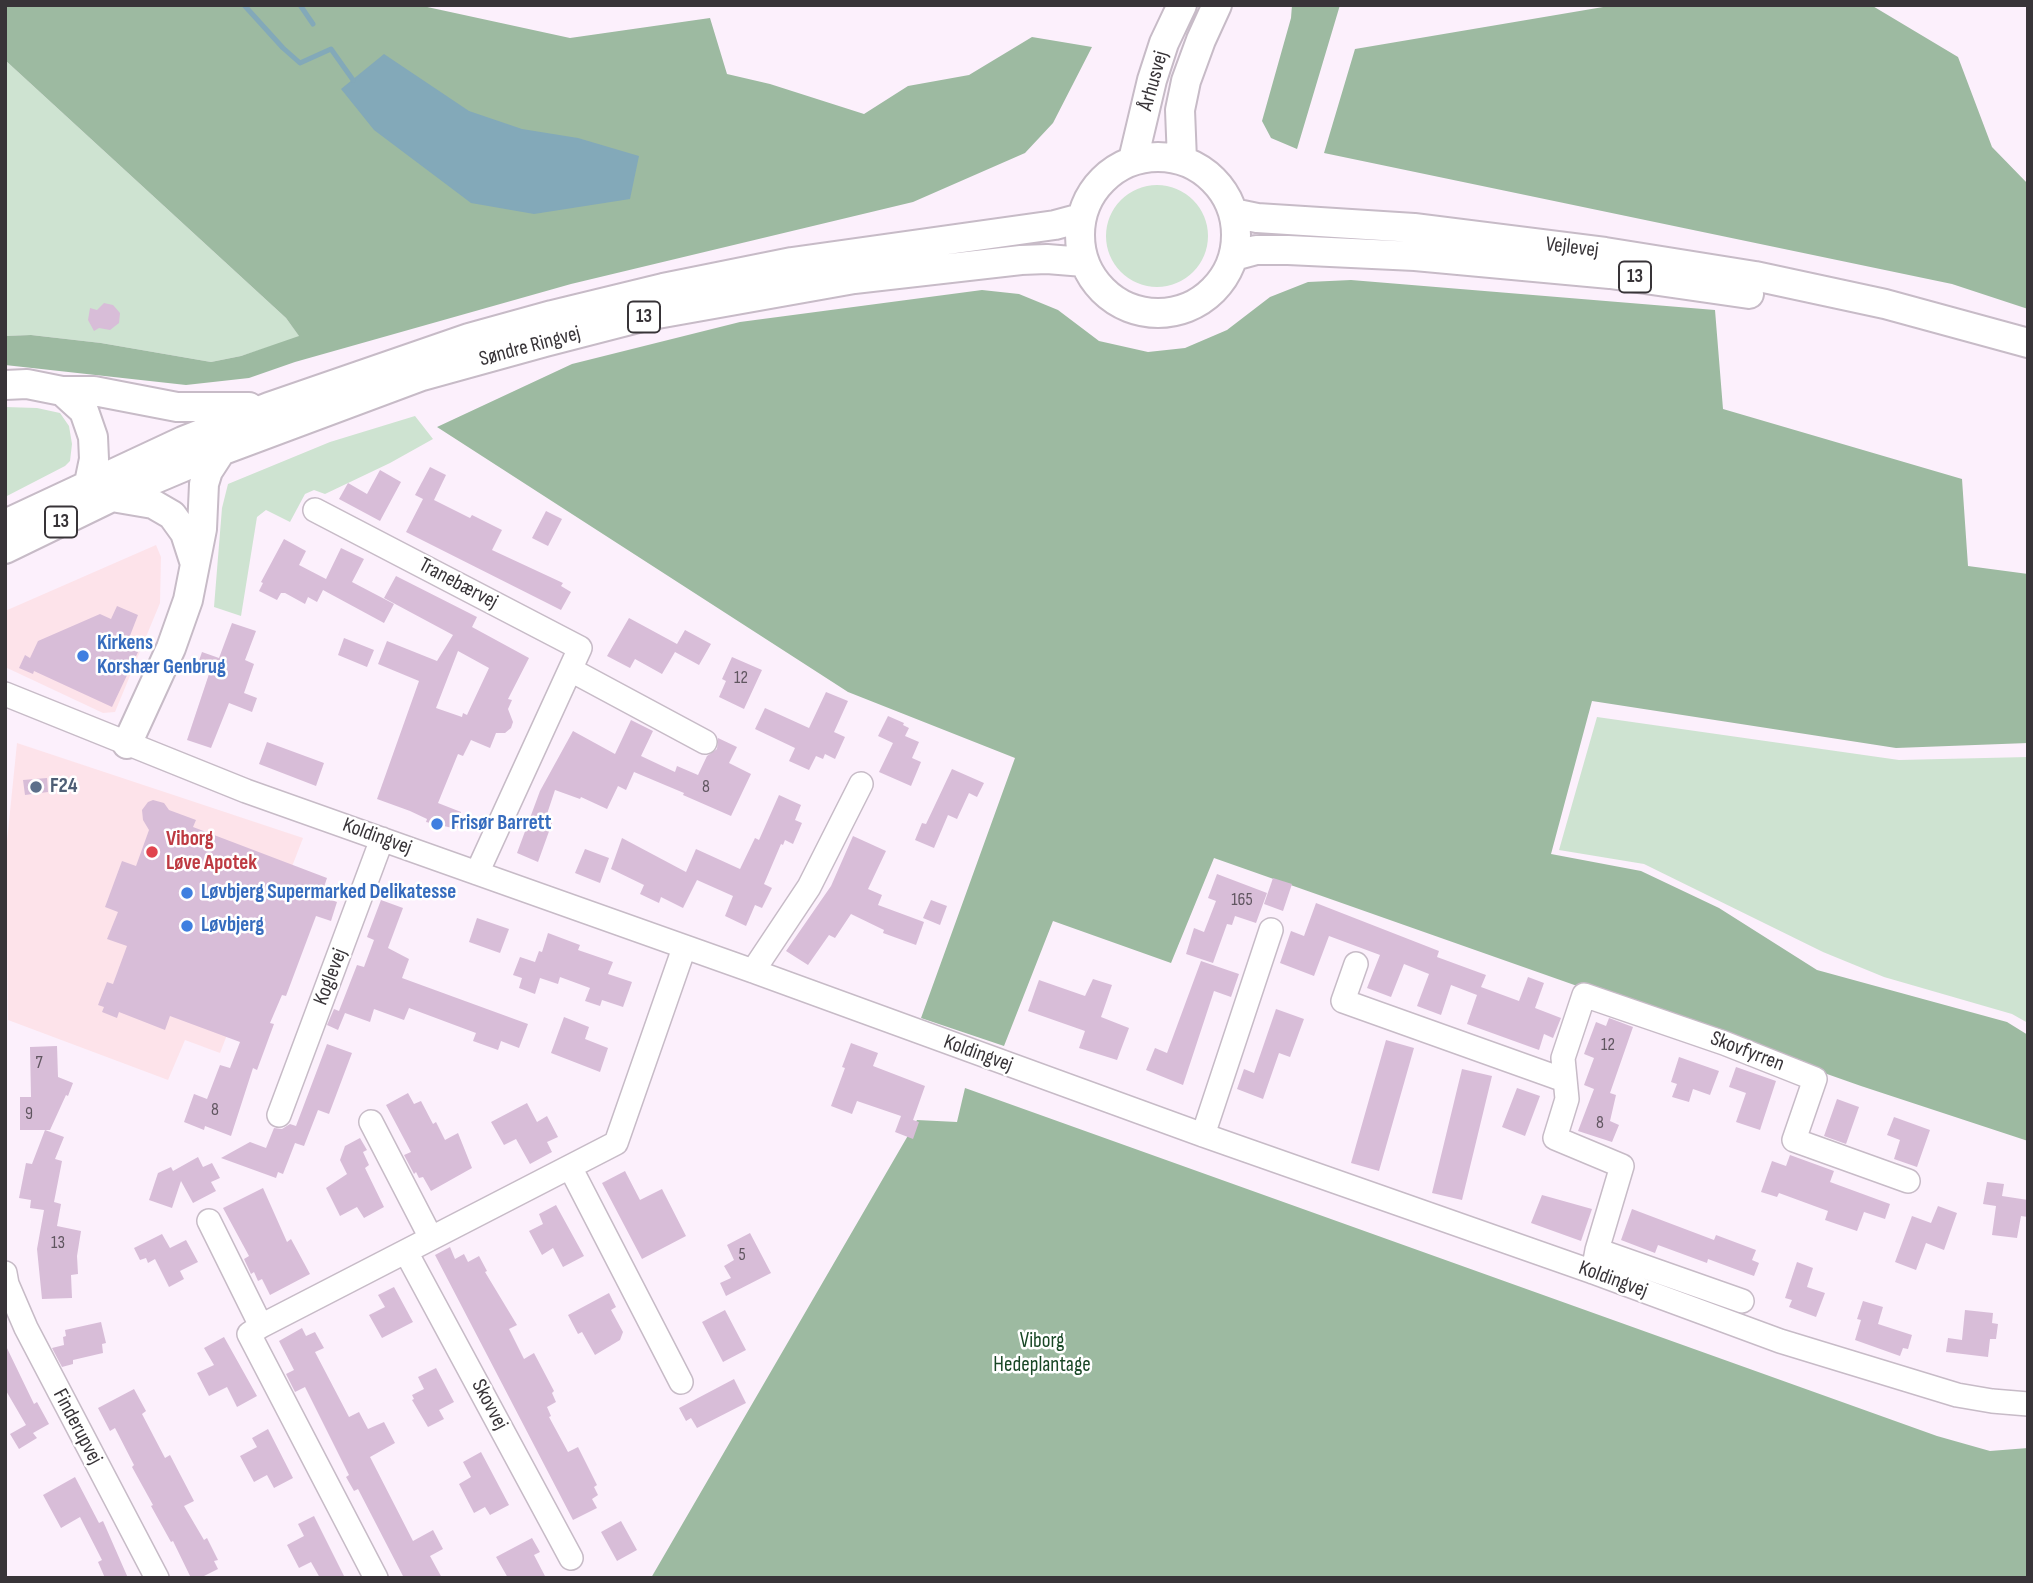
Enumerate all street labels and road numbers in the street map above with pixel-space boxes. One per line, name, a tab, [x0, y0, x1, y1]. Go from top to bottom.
street label: Århusvej	[1134, 48, 1174, 114]
street label: Vejlevej	[1544, 232, 1600, 264]
road number: 13	[1619, 262, 1651, 292]
road number: 13	[628, 302, 660, 332]
street label: Søndre Ringvej	[477, 321, 583, 373]
road number: 13	[45, 506, 77, 538]
street label: Tranebærvej	[414, 553, 502, 615]
street label: Koldingvej	[339, 813, 415, 861]
street label: Koglevej	[309, 945, 353, 1009]
street label: Skovfyrren	[1707, 1026, 1787, 1078]
street label: Koldingvej	[940, 1030, 1016, 1078]
street label: Koldingvej	[1575, 1256, 1651, 1304]
street label: Skovvej	[465, 1375, 513, 1435]
street label: Finderupvej	[47, 1385, 107, 1469]

